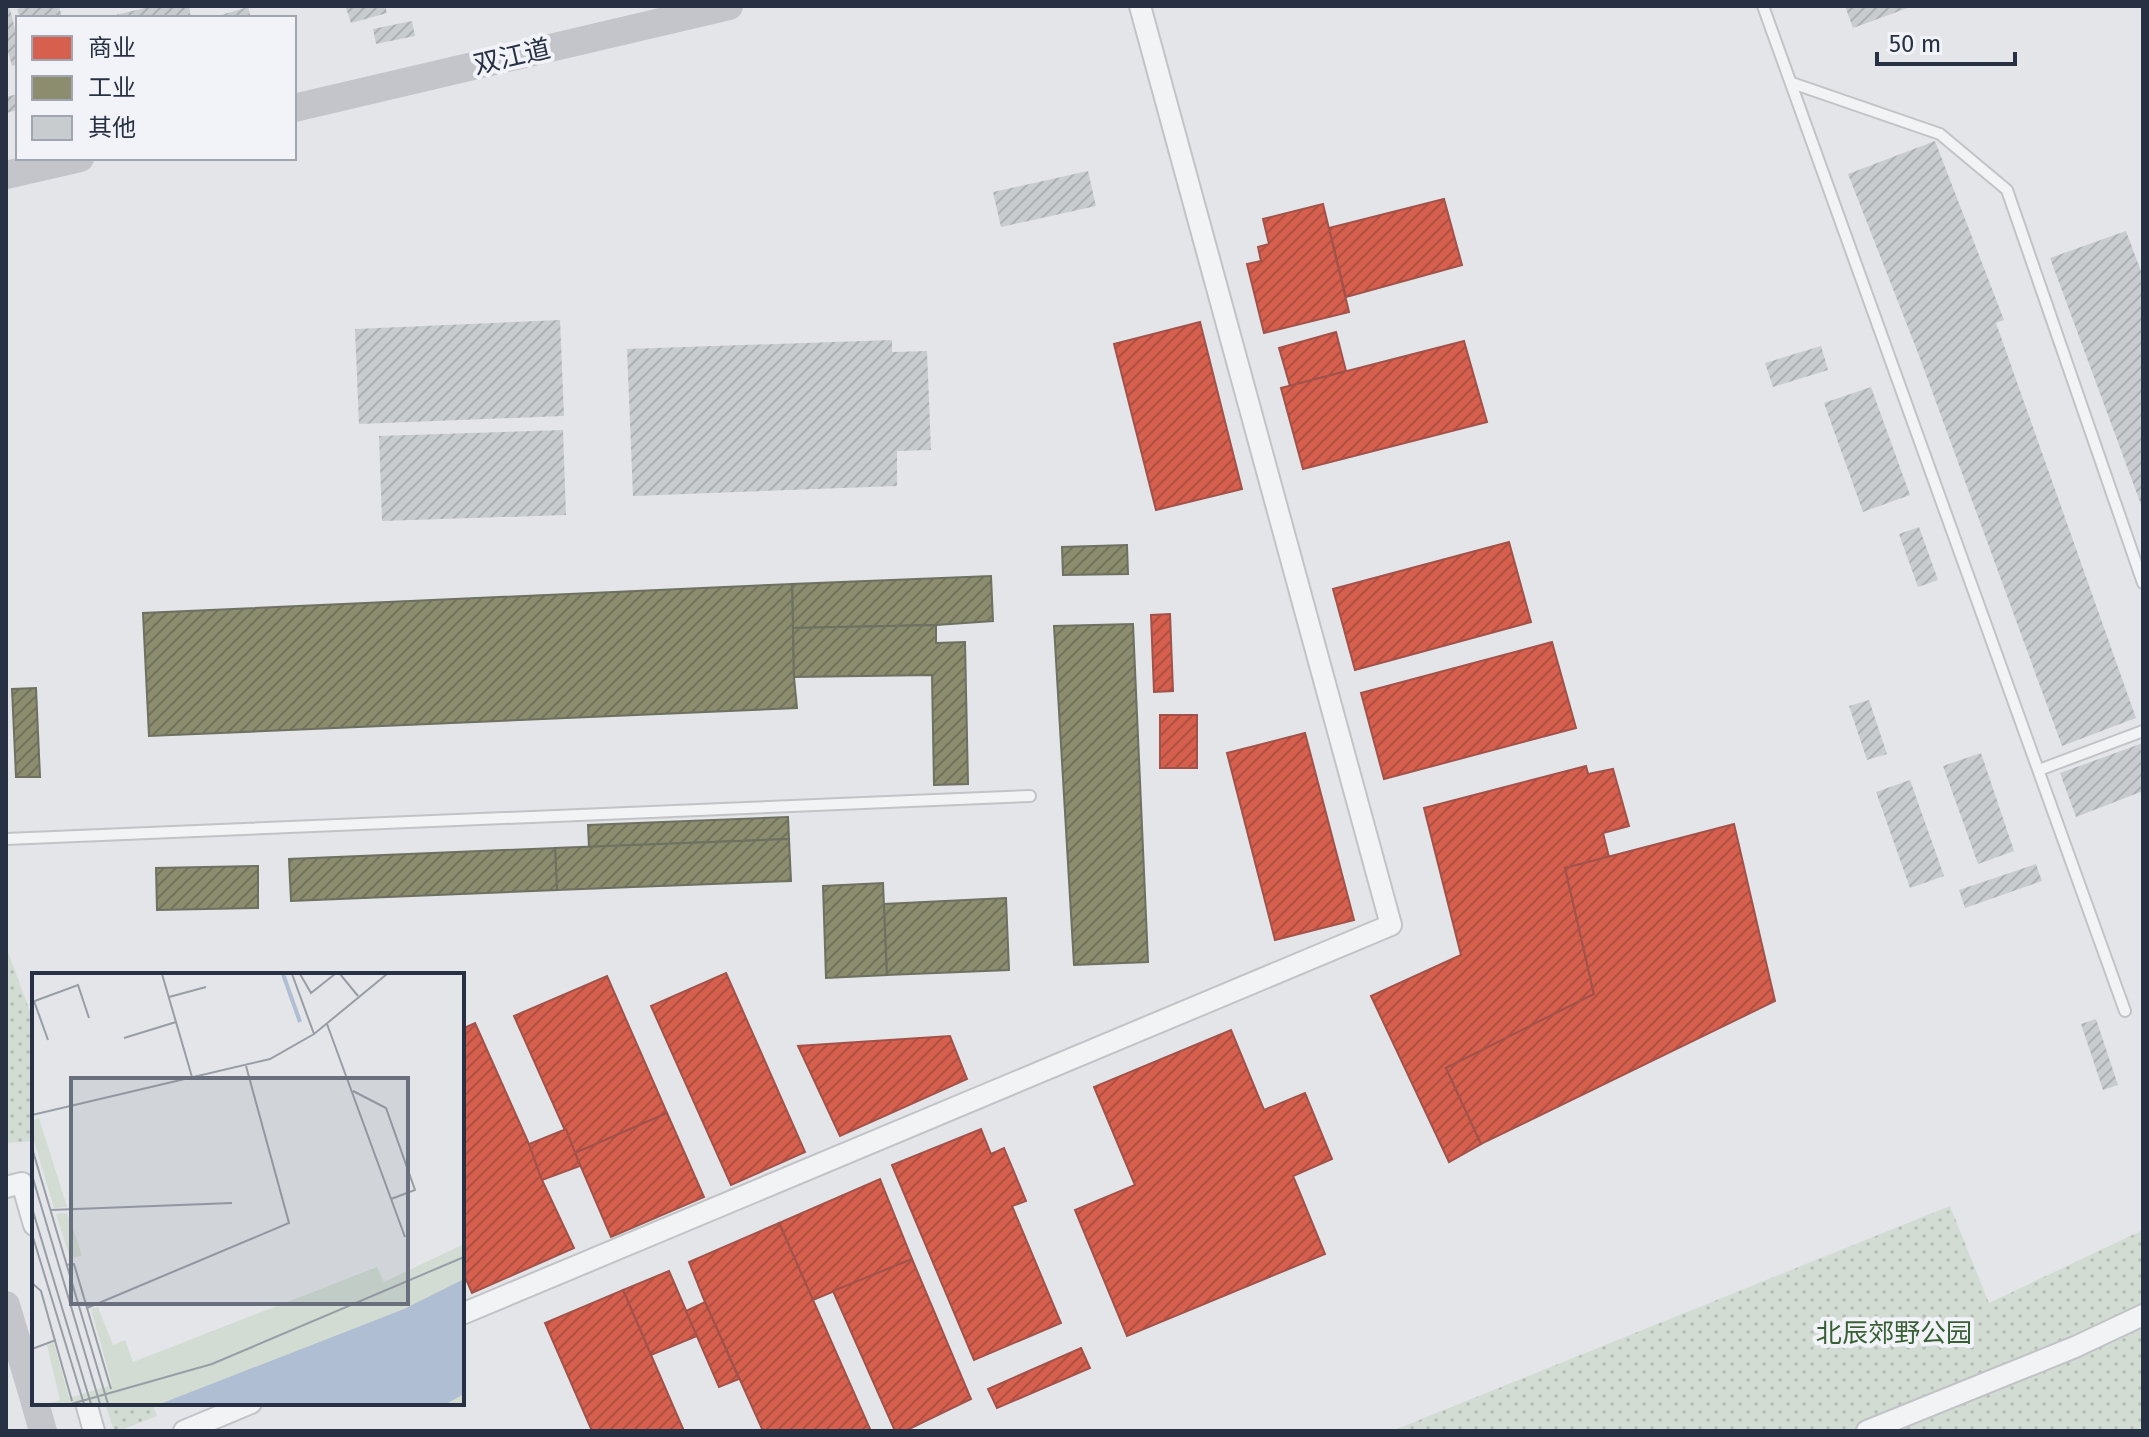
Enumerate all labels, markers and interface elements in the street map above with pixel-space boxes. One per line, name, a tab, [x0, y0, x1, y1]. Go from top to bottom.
legend	[16, 16, 296, 160]
scale bar	[1877, 16, 2015, 66]
text: 50 m	[1889, 30, 1941, 58]
street label: 双江道	[471, 33, 553, 81]
text: 商业	[88, 34, 136, 62]
text: 工业	[88, 74, 136, 102]
text: 其他	[88, 114, 136, 142]
inset map	[32, 973, 464, 1405]
park label: 北辰郊野公园	[1816, 1318, 1972, 1349]

